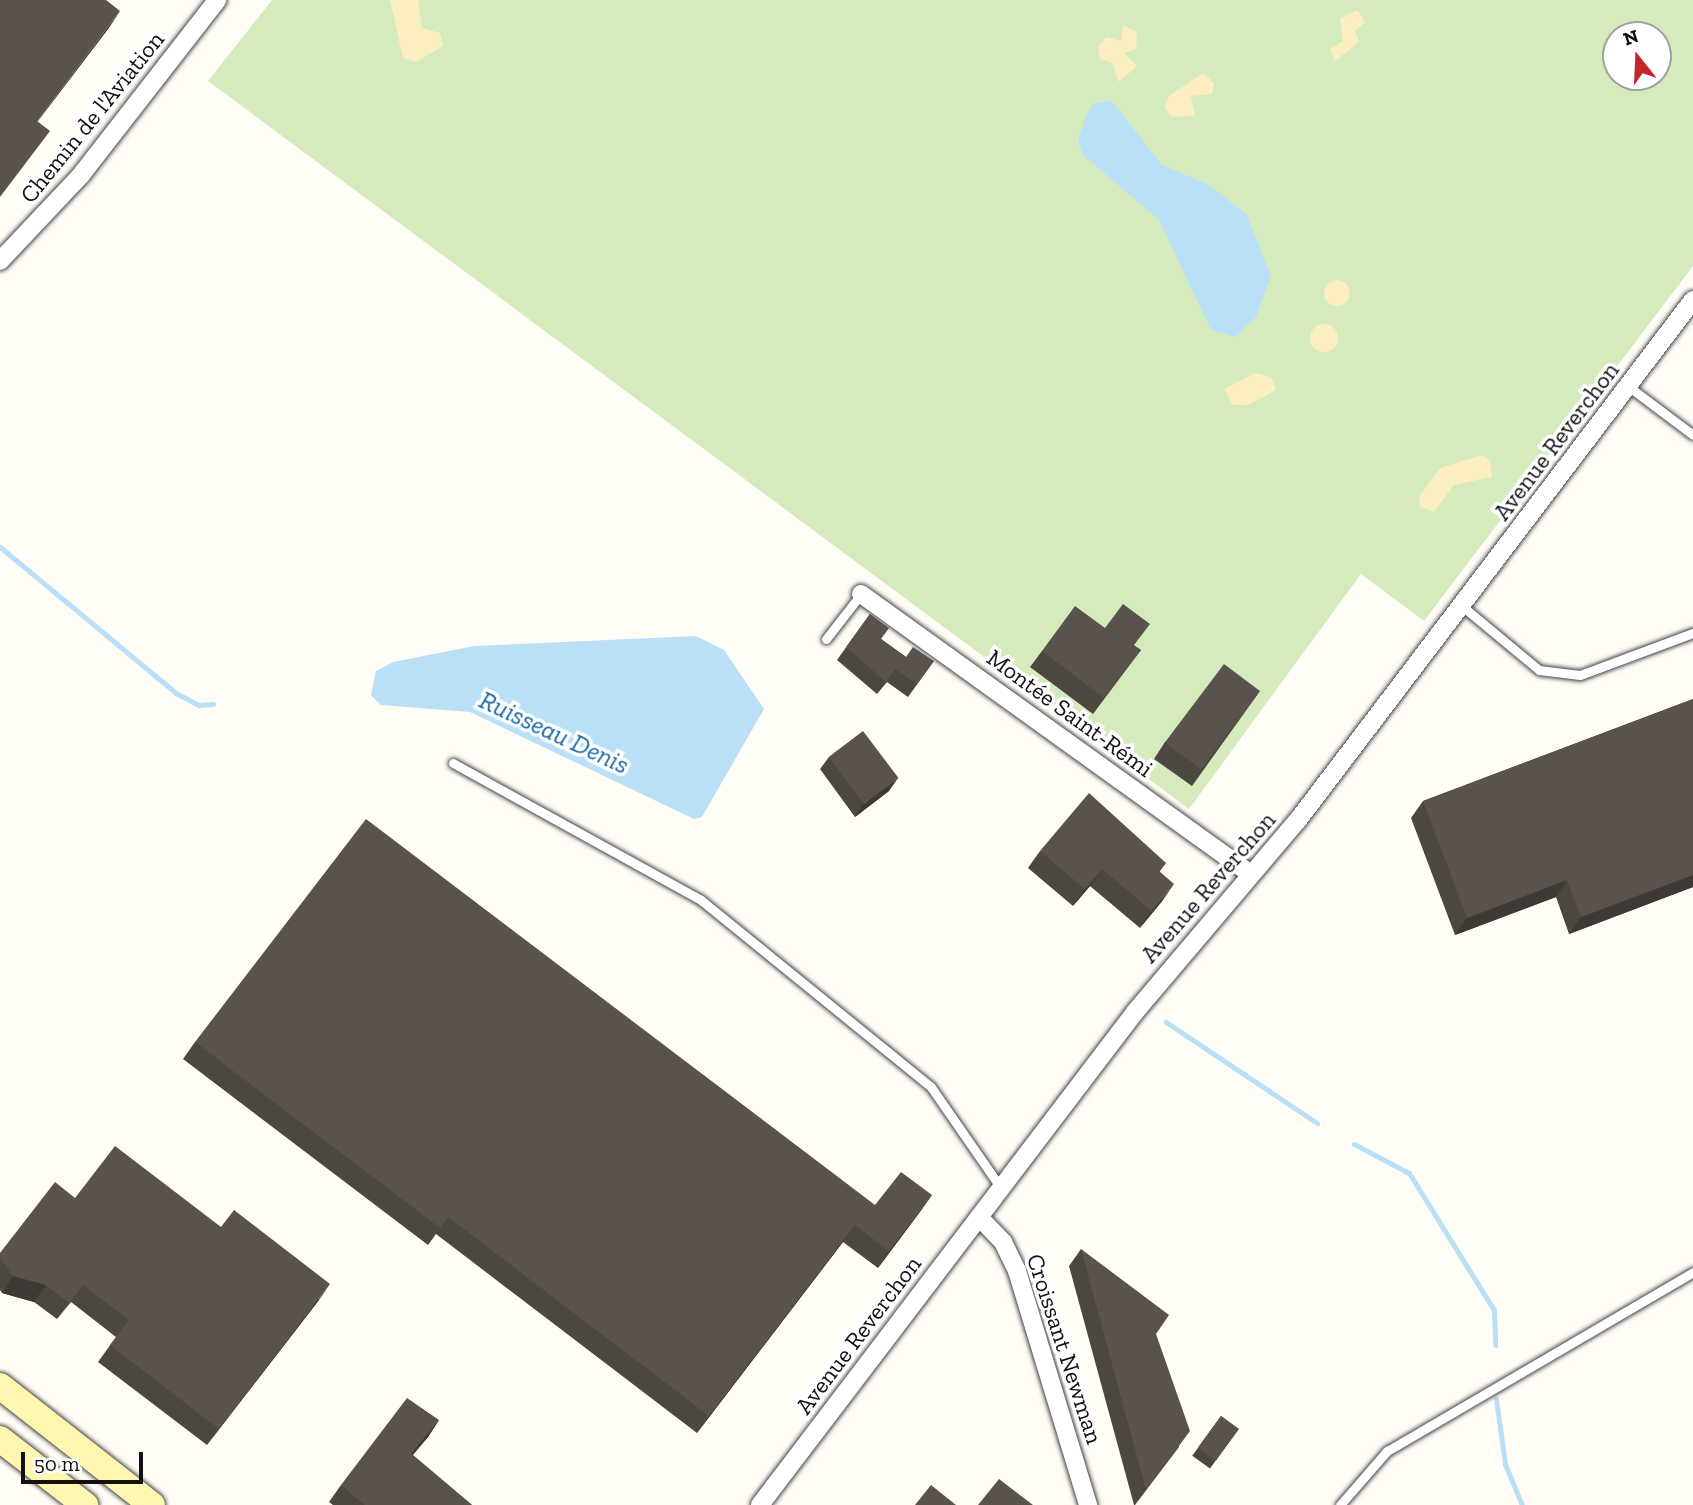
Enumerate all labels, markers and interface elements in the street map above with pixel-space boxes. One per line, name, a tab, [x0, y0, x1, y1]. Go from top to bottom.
north arrow	[1602, 21, 1672, 91]
text: N	[1621, 24, 1641, 51]
street label: Chemin de l'Aviation	[14, 25, 170, 209]
street label: Avenue Reverchon	[1487, 356, 1625, 526]
street label: Montée Saint-Rémi	[981, 643, 1159, 783]
water label: Ruisseau Denis	[474, 685, 634, 781]
street label: Avenue Reverchon	[1135, 806, 1281, 968]
street label: Avenue Reverchon	[789, 1250, 927, 1420]
street label: Croissant Newman	[1021, 1250, 1109, 1448]
scale bar	[24, 1438, 147, 1482]
text: 50 m	[34, 1451, 80, 1476]

